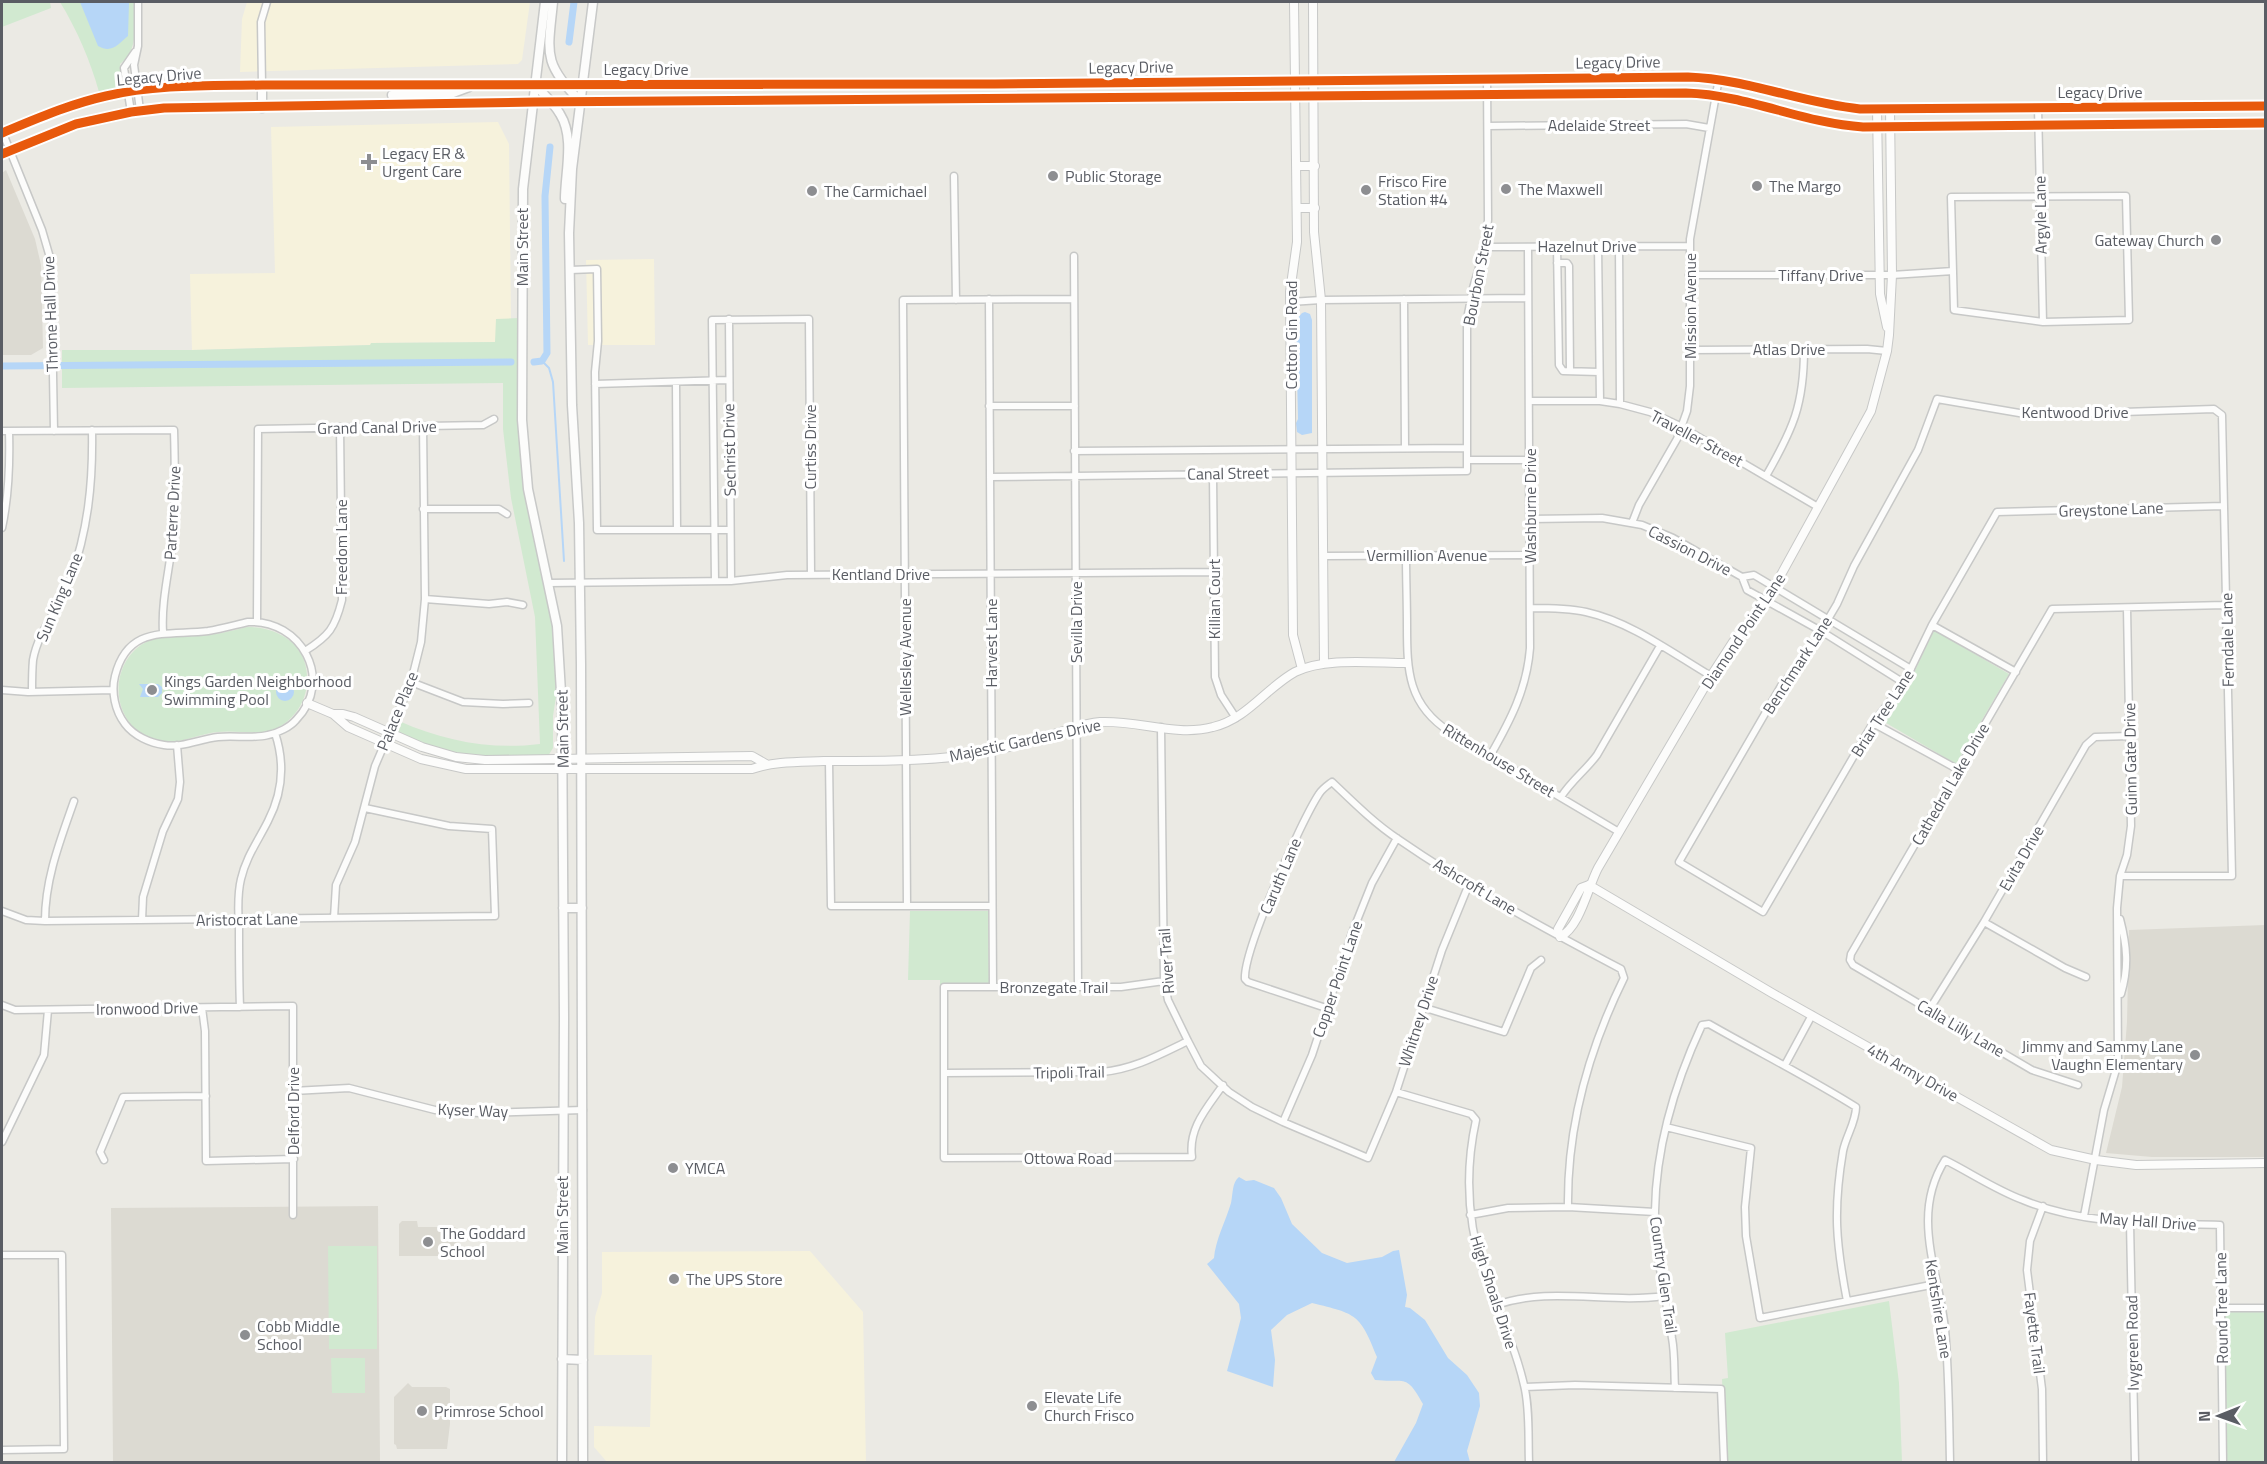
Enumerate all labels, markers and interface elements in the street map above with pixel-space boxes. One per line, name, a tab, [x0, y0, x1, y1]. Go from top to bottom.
street label: Legacy Drive	[1575, 49, 1661, 75]
street label: Legacy Drive	[1088, 54, 1174, 80]
street label: Legacy Drive	[603, 57, 689, 81]
street label: Legacy Drive	[116, 60, 202, 92]
street label: Legacy Drive	[2057, 80, 2143, 104]
street label: Adelaide Street	[1548, 113, 1651, 137]
place label: Legacy ER & Urgent Care	[382, 141, 465, 183]
marker: Legacy ER & Urgent Care	[360, 153, 378, 171]
place label: Public Storage	[1065, 164, 1162, 188]
marker: Public Storage	[1046, 169, 1060, 183]
place label: Frisco Fire Station #4	[1378, 169, 1448, 211]
place label: The Margo	[1769, 174, 1841, 198]
street label: Argyle Lane	[2027, 176, 2053, 254]
place label: The Maxwell	[1518, 177, 1603, 201]
place label: The Carmichael	[824, 179, 927, 203]
marker: The Margo	[1750, 179, 1764, 193]
marker: The Maxwell	[1499, 182, 1513, 196]
marker: Frisco Fire Station #4	[1359, 183, 1373, 197]
marker: The Carmichael	[805, 184, 819, 198]
street label: Main Street	[510, 207, 534, 286]
street label: Bourbon Street	[1456, 222, 1500, 328]
place label: Gateway Church	[2094, 228, 2204, 252]
marker: Gateway Church	[2209, 233, 2223, 247]
street label: Hazelnut Drive	[1537, 234, 1637, 258]
street label: Mission Avenue	[1678, 253, 1702, 359]
street label: Throne Hall Drive	[36, 256, 64, 372]
street label: Tiffany Drive	[1778, 263, 1864, 287]
street label: Cotton Gin Road	[1279, 281, 1303, 389]
street label: Atlas Drive	[1753, 337, 1825, 361]
street label: Kentwood Drive	[2021, 400, 2129, 424]
street label: Sechrist Drive	[716, 403, 742, 497]
street label: Traveller Street	[1646, 403, 1748, 473]
street label: Curtiss Drive	[798, 404, 822, 490]
street label: Grand Canal Drive	[317, 414, 437, 440]
street label: Washburne Drive	[1518, 448, 1542, 564]
street label: Canal Street	[1187, 460, 1269, 486]
street label: Parterre Drive	[158, 465, 186, 561]
street label: Greystone Lane	[2058, 495, 2164, 523]
street label: Freedom Lane	[329, 499, 353, 595]
street label: Cassion Drive	[1644, 519, 1736, 581]
street label: Vermillion Avenue	[1367, 543, 1487, 567]
street label: Sun King Lane	[29, 549, 89, 645]
street label: Killian Court	[1202, 558, 1226, 639]
street label: Kentland Drive	[832, 562, 930, 586]
street label: Diamond Point Lane	[1695, 568, 1791, 694]
street label: Sevilla Drive	[1064, 581, 1088, 663]
street label: Ferndale Lane	[2214, 593, 2240, 687]
street label: Wellesley Avenue	[893, 598, 917, 716]
street label: Harvest Lane	[979, 599, 1003, 687]
street label: Benchmark Lane	[1756, 611, 1838, 719]
street label: Briar Tree Lane	[1845, 664, 1919, 762]
street label: Palace Place	[370, 668, 424, 754]
place label: Kings Garden Neighborhood Swimming Pool	[164, 669, 352, 711]
marker: Kings Garden Neighborhood Swimming Pool	[145, 683, 159, 697]
street label: Main Street	[549, 689, 575, 768]
street label: Guinn Gate Drive	[2117, 702, 2143, 816]
street label: Majestic Gardens Drive	[947, 712, 1103, 768]
street label: Rittenhouse Street	[1438, 717, 1560, 803]
street label: Cathedral Lake Drive	[1905, 718, 1995, 850]
street label: Evita Drive	[1993, 821, 2049, 895]
street label: Caruth Lane	[1253, 834, 1307, 918]
street label: Ashcroft Lane	[1429, 852, 1521, 920]
street label: Aristocrat Lane	[196, 906, 298, 932]
street label: Copper Point Lane	[1306, 917, 1368, 1041]
street label: River Trail	[1152, 927, 1180, 995]
street label: Whitney Drive	[1392, 972, 1444, 1070]
street label: Bronzegate Trail	[1000, 975, 1108, 999]
street label: Calla Lilly Lane	[1913, 993, 2009, 1063]
street label: Ironwood Drive	[96, 995, 198, 1021]
place label: Jimmy and Sammy Lane Vaughn Elementary	[2021, 1034, 2183, 1076]
street label: 4th Army Drive	[1863, 1037, 1963, 1107]
marker: Jimmy and Sammy Lane Vaughn Elementary	[2188, 1048, 2202, 1062]
street label: Tripoli Trail	[1033, 1059, 1105, 1085]
street label: Delford Drive	[281, 1067, 305, 1155]
street label: Kyser Way	[437, 1097, 509, 1123]
street label: Ottowa Road	[1024, 1146, 1112, 1170]
place label: YMCA	[685, 1156, 726, 1180]
marker: YMCA	[666, 1161, 680, 1175]
street label: Main Street	[550, 1175, 574, 1254]
street label: May Hall Drive	[2099, 1206, 2197, 1236]
street label: Country Glen Trail	[1644, 1215, 1684, 1335]
place label: The Goddard School	[440, 1221, 526, 1263]
street label: High Shoals Drive	[1464, 1232, 1524, 1352]
marker: The Goddard School	[421, 1235, 435, 1249]
street label: Round Tree Lane	[2208, 1252, 2234, 1364]
street label: Kentshire Lane	[1919, 1258, 1959, 1360]
place label: The UPS Store	[686, 1267, 783, 1291]
marker: The UPS Store	[667, 1272, 681, 1286]
street label: Fayette Trail	[2018, 1291, 2052, 1375]
street label: Ivygreen Road	[2119, 1295, 2145, 1391]
place label: Cobb Middle School	[257, 1314, 340, 1356]
marker: Cobb Middle School	[238, 1328, 252, 1342]
place label: Elevate Life Church Frisco	[1044, 1385, 1134, 1427]
north arrow	[2189, 1386, 2249, 1446]
place label: Primrose School	[434, 1399, 544, 1423]
marker: Elevate Life Church Frisco	[1025, 1399, 1039, 1413]
marker: Primrose School	[415, 1404, 429, 1418]
text: N	[2192, 1411, 2216, 1422]

